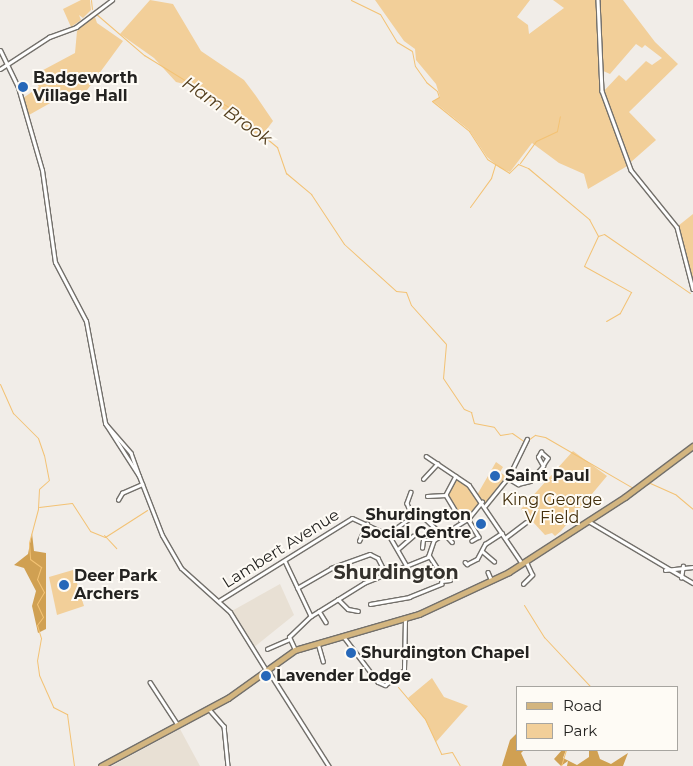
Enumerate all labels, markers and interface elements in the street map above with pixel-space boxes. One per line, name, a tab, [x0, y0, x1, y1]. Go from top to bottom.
place label: Badgeworth Village Hall	[33, 68, 138, 106]
water label: Ham Brook	[178, 72, 276, 150]
marker: Badgeworth Village Hall	[17, 81, 29, 93]
place label: Saint Paul	[505, 466, 590, 486]
marker: Saint Paul	[489, 470, 501, 482]
park label: King George V Field	[502, 490, 602, 528]
street label: Lambert Avenue	[219, 505, 343, 593]
place label: Shurdington Social Centre	[361, 505, 471, 543]
marker: Shurdington Social Centre	[475, 518, 487, 530]
district label: Shurdington	[333, 562, 459, 584]
place label: Deer Park Archers	[74, 566, 157, 604]
marker: Deer Park Archers	[58, 579, 70, 591]
place label: Shurdington Chapel	[361, 643, 529, 663]
marker: Shurdington Chapel	[345, 647, 357, 659]
place label: Lavender Lodge	[276, 666, 411, 686]
marker: Lavender Lodge	[260, 670, 272, 682]
legend	[516, 686, 678, 751]
text: Road	[563, 696, 602, 715]
text: Park	[563, 721, 597, 740]

